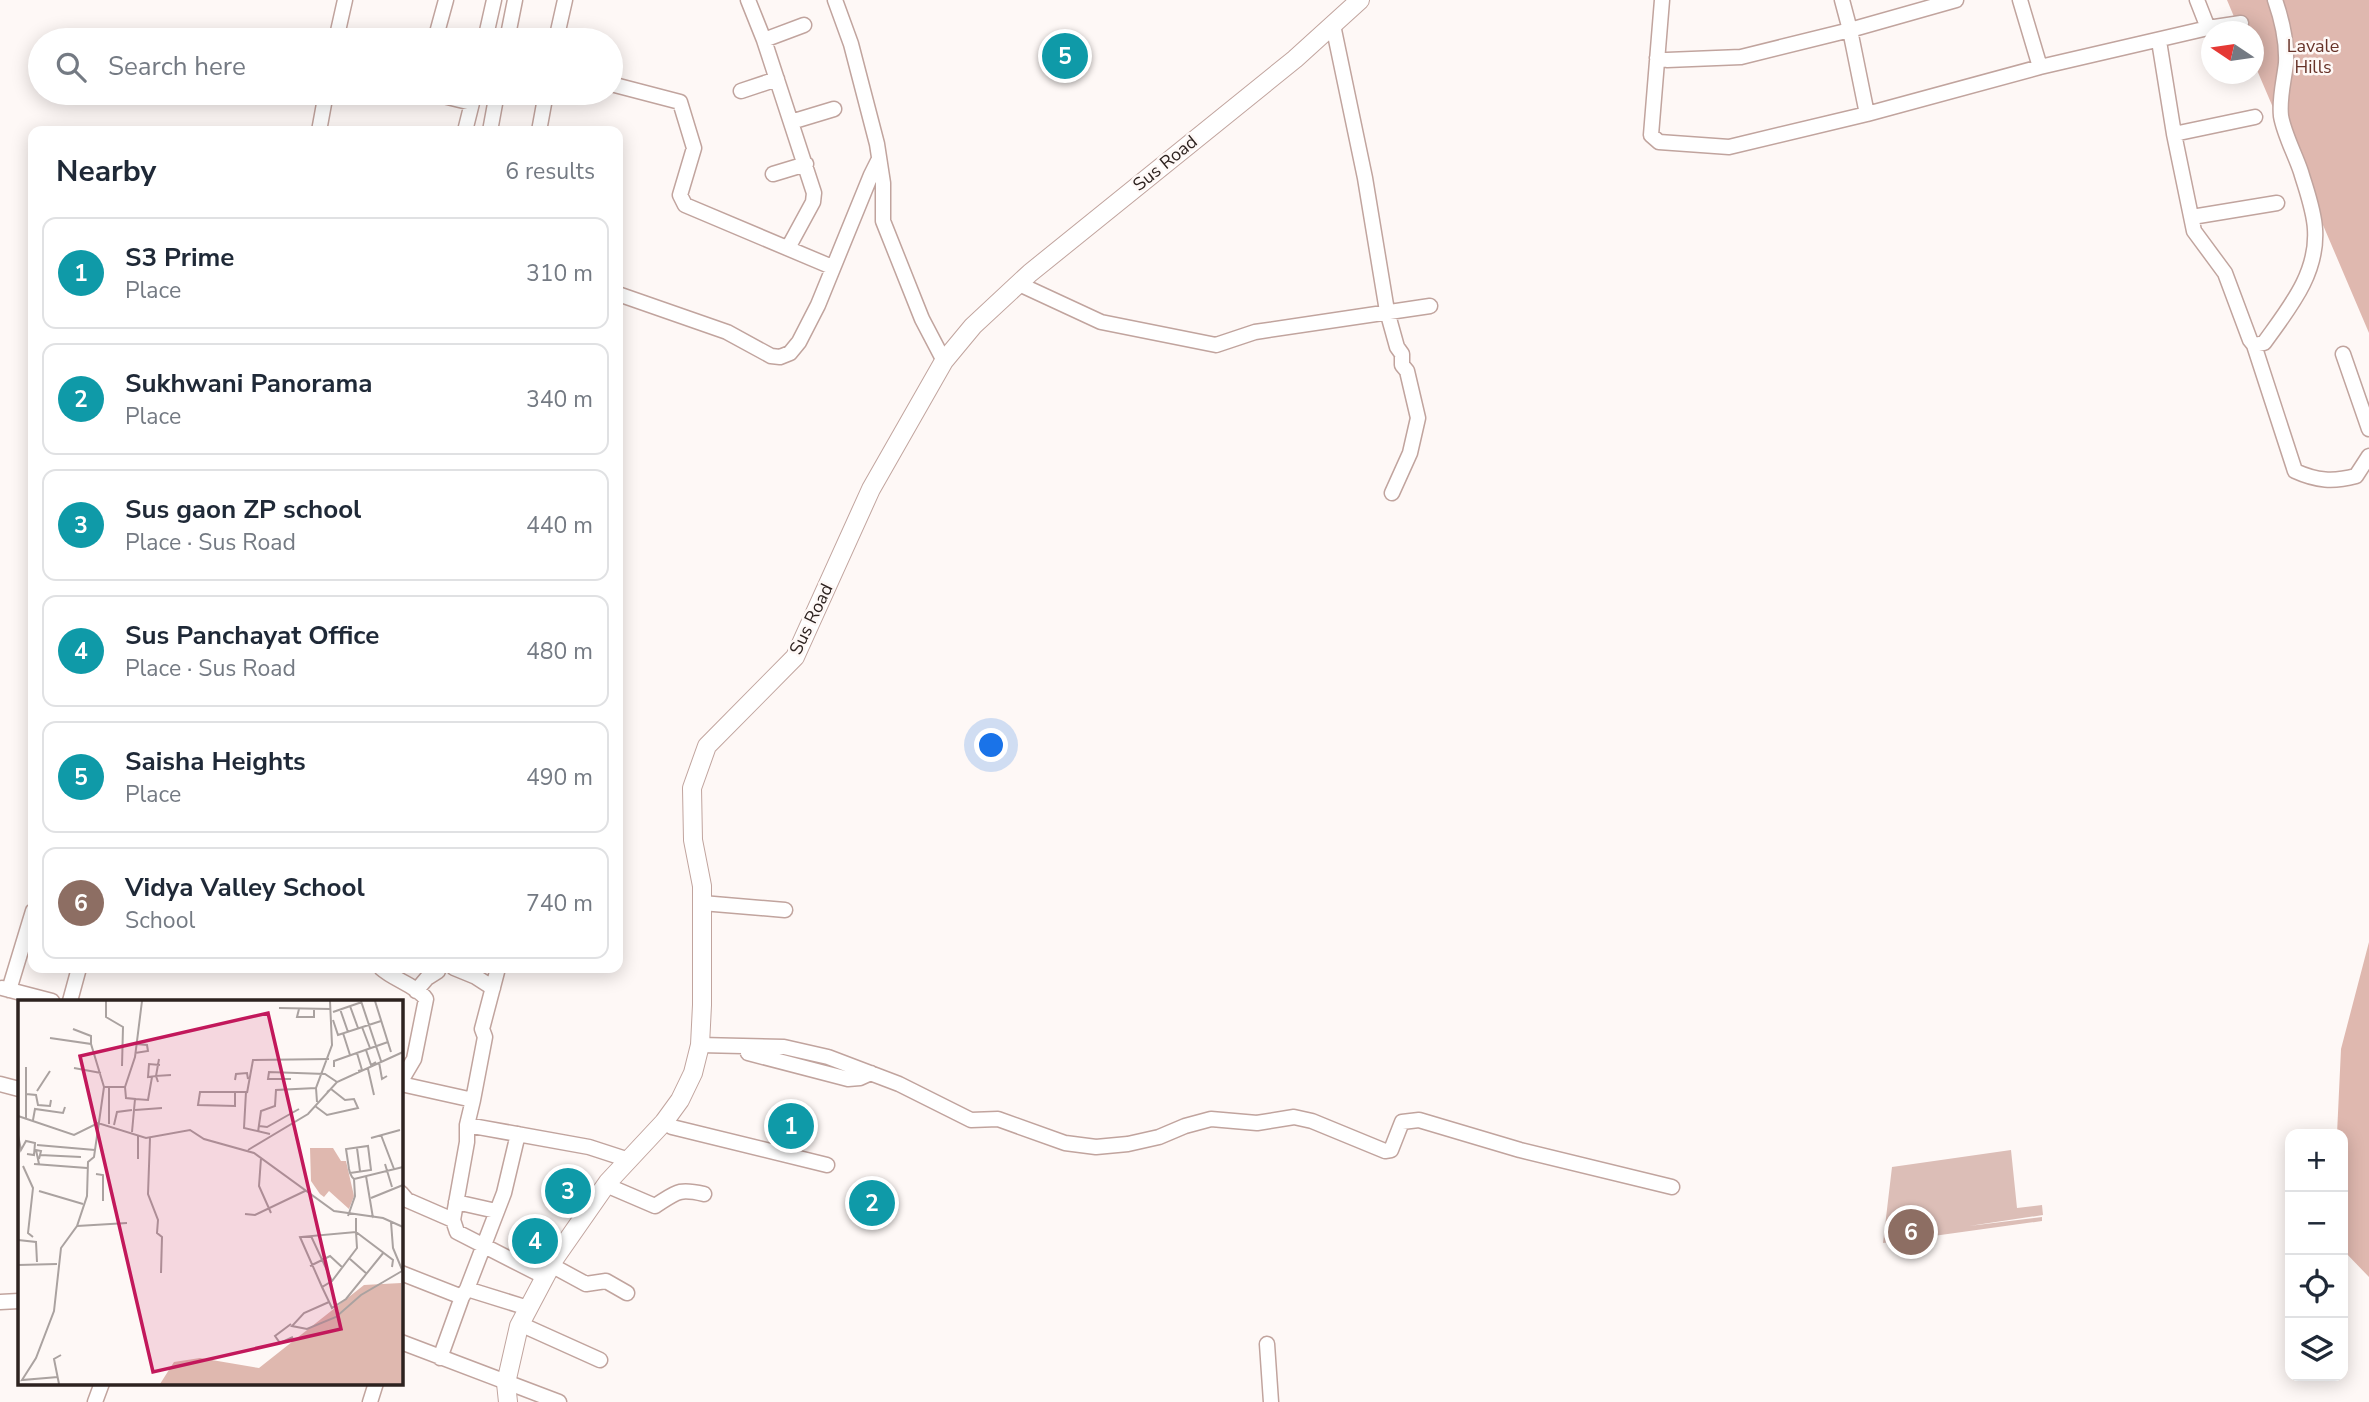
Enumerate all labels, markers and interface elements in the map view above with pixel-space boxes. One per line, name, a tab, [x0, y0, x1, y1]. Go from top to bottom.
north arrow	[2201, 21, 2264, 84]
search box	[28, 28, 623, 105]
pin: 5	[1042, 30, 1088, 82]
park label: Lavale Hills	[2287, 34, 2339, 79]
icon: search	[52, 48, 90, 86]
text: Search here	[108, 49, 246, 84]
street label: Sus Road	[1128, 130, 1202, 196]
text: Nearby	[56, 151, 156, 192]
text: 6 results	[505, 156, 595, 187]
text: S3 Prime	[125, 240, 234, 275]
text: 1	[74, 258, 88, 289]
text: 310 m	[526, 258, 593, 289]
text: Place	[125, 275, 181, 306]
text: Sukhwani Panorama	[125, 366, 373, 401]
text: 2	[74, 384, 88, 415]
text: 340 m	[526, 384, 593, 415]
text: Place	[125, 401, 181, 432]
text: Sus gaon ZP school	[125, 492, 361, 527]
text: 3	[74, 510, 88, 541]
text: 440 m	[526, 510, 593, 541]
text: Place · Sus Road	[125, 527, 296, 558]
street label: Sus Road	[783, 579, 839, 659]
text: Sus Panchayat Office	[125, 618, 379, 653]
text: 4	[74, 636, 88, 667]
text: 480 m	[526, 636, 593, 667]
text: Place · Sus Road	[125, 653, 296, 684]
your location	[974, 728, 1008, 762]
text: Saisha Heights	[125, 744, 306, 779]
text: 5	[74, 762, 88, 793]
text: 490 m	[526, 762, 593, 793]
text: Place	[125, 779, 181, 810]
text: Vidya Valley School	[125, 870, 365, 905]
text: 6	[74, 888, 88, 919]
text: 740 m	[526, 888, 593, 919]
text: School	[125, 905, 195, 936]
inset map	[18, 1000, 402, 1384]
pin: 1	[768, 1100, 814, 1152]
map controls	[2285, 1129, 2348, 1381]
button: +	[2285, 1129, 2348, 1192]
pin: 3	[545, 1165, 591, 1217]
pin: 2	[849, 1177, 895, 1229]
button: −	[2285, 1192, 2348, 1255]
pin: 6	[1888, 1206, 1934, 1258]
pin: 4	[512, 1215, 558, 1267]
button: locate	[2285, 1255, 2348, 1318]
button: layers	[2285, 1318, 2348, 1381]

